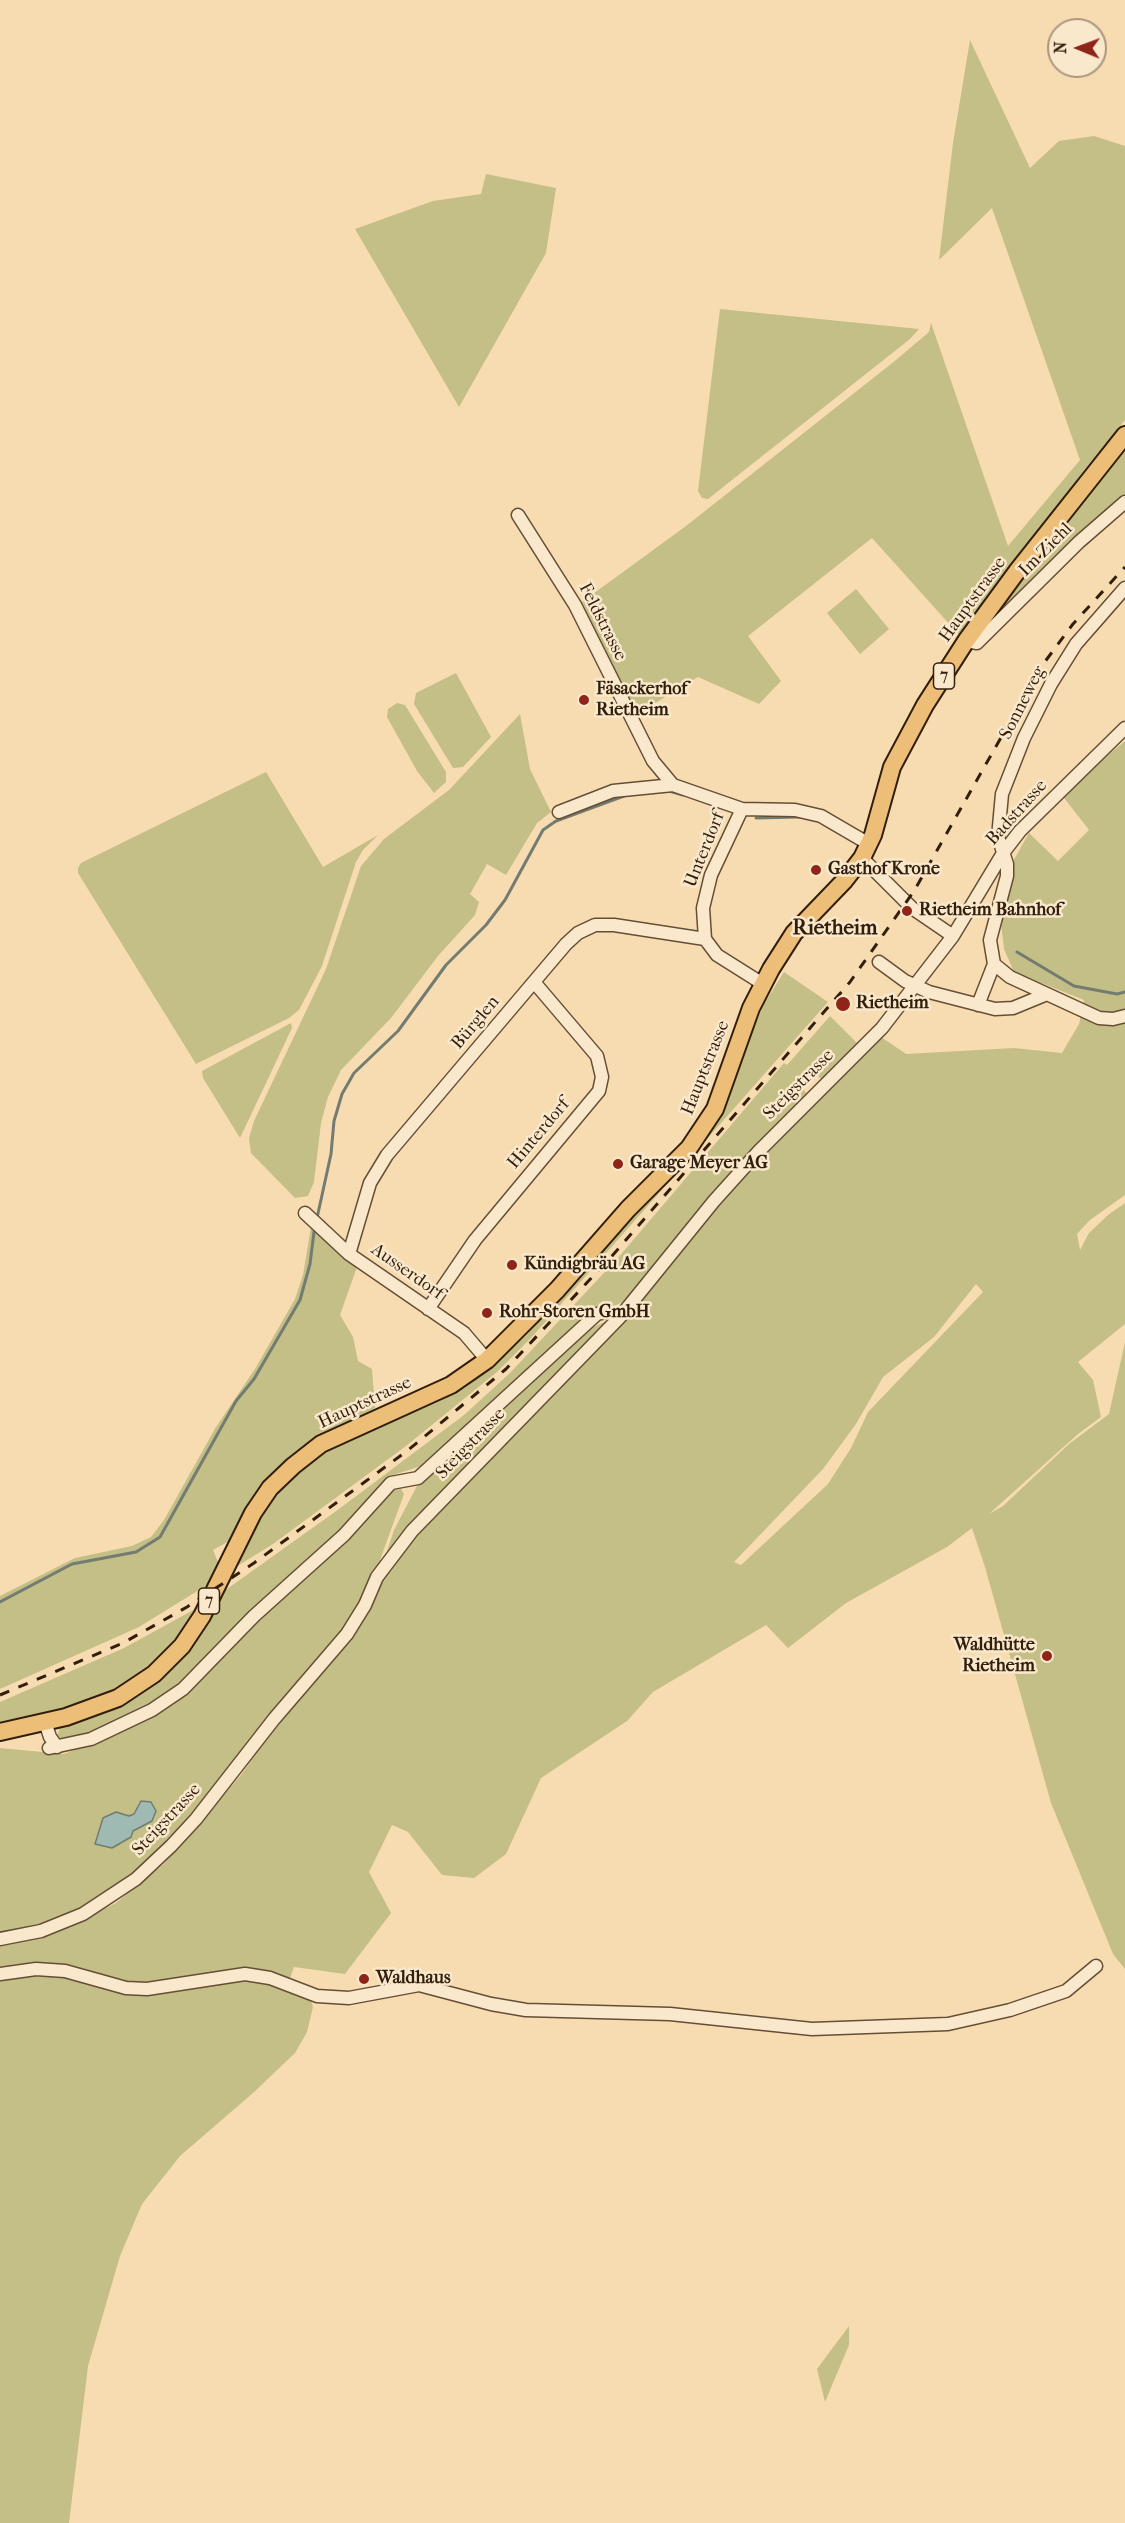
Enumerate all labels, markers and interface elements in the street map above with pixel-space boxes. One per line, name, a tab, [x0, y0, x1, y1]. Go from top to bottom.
north arrow	[1047, 18, 1107, 78]
text: N	[1051, 41, 1070, 54]
street label: Im Ziehl	[1015, 519, 1077, 581]
street label: Hauptstrasse	[935, 553, 1011, 647]
street label: Feldstrasse	[573, 580, 631, 664]
road number: 7	[934, 663, 954, 689]
street label: Sonneweg	[995, 663, 1051, 743]
place label: Fäsackerhof Rietheim	[596, 679, 687, 722]
marker: Fäsackerhof Rietheim	[577, 693, 591, 707]
street label: Badstrasse	[982, 776, 1052, 850]
street label: Unterdorf	[680, 809, 730, 891]
place label: Gasthof Krone	[828, 859, 940, 881]
marker: Gasthof Krone	[809, 863, 823, 877]
place label: Rietheim Bahnhof	[919, 900, 1061, 922]
marker: Rietheim Bahnhof	[900, 904, 914, 918]
district label: Rietheim	[793, 916, 877, 942]
street label: Bürglen	[447, 992, 505, 1054]
place label: Rietheim	[856, 993, 929, 1015]
marker: Rietheim	[834, 995, 852, 1013]
street label: Hauptstrasse	[677, 1018, 735, 1118]
street label: Steigstrasse	[759, 1045, 839, 1125]
street label: Hinterdorf	[503, 1094, 575, 1174]
place label: Garage Meyer AG	[630, 1153, 768, 1175]
marker: Garage Meyer AG	[611, 1157, 625, 1171]
street label: Ausserdorf	[367, 1239, 447, 1305]
place label: Kündigbräu AG	[524, 1254, 645, 1276]
marker: Kündigbräu AG	[505, 1258, 519, 1272]
place label: Rohr-Storen GmbH	[499, 1302, 650, 1324]
marker: Rohr-Storen GmbH	[480, 1306, 494, 1320]
street label: Hauptstrasse	[315, 1372, 415, 1434]
street label: Steigstrasse	[432, 1404, 510, 1484]
road number: 7	[198, 1588, 220, 1614]
place label: Waldhütte Rietheim	[954, 1635, 1035, 1678]
marker: Waldhütte Rietheim	[1040, 1649, 1054, 1663]
street label: Steigstrasse	[128, 1779, 206, 1861]
place label: Waldhaus	[376, 1968, 451, 1990]
marker: Waldhaus	[357, 1972, 371, 1986]

